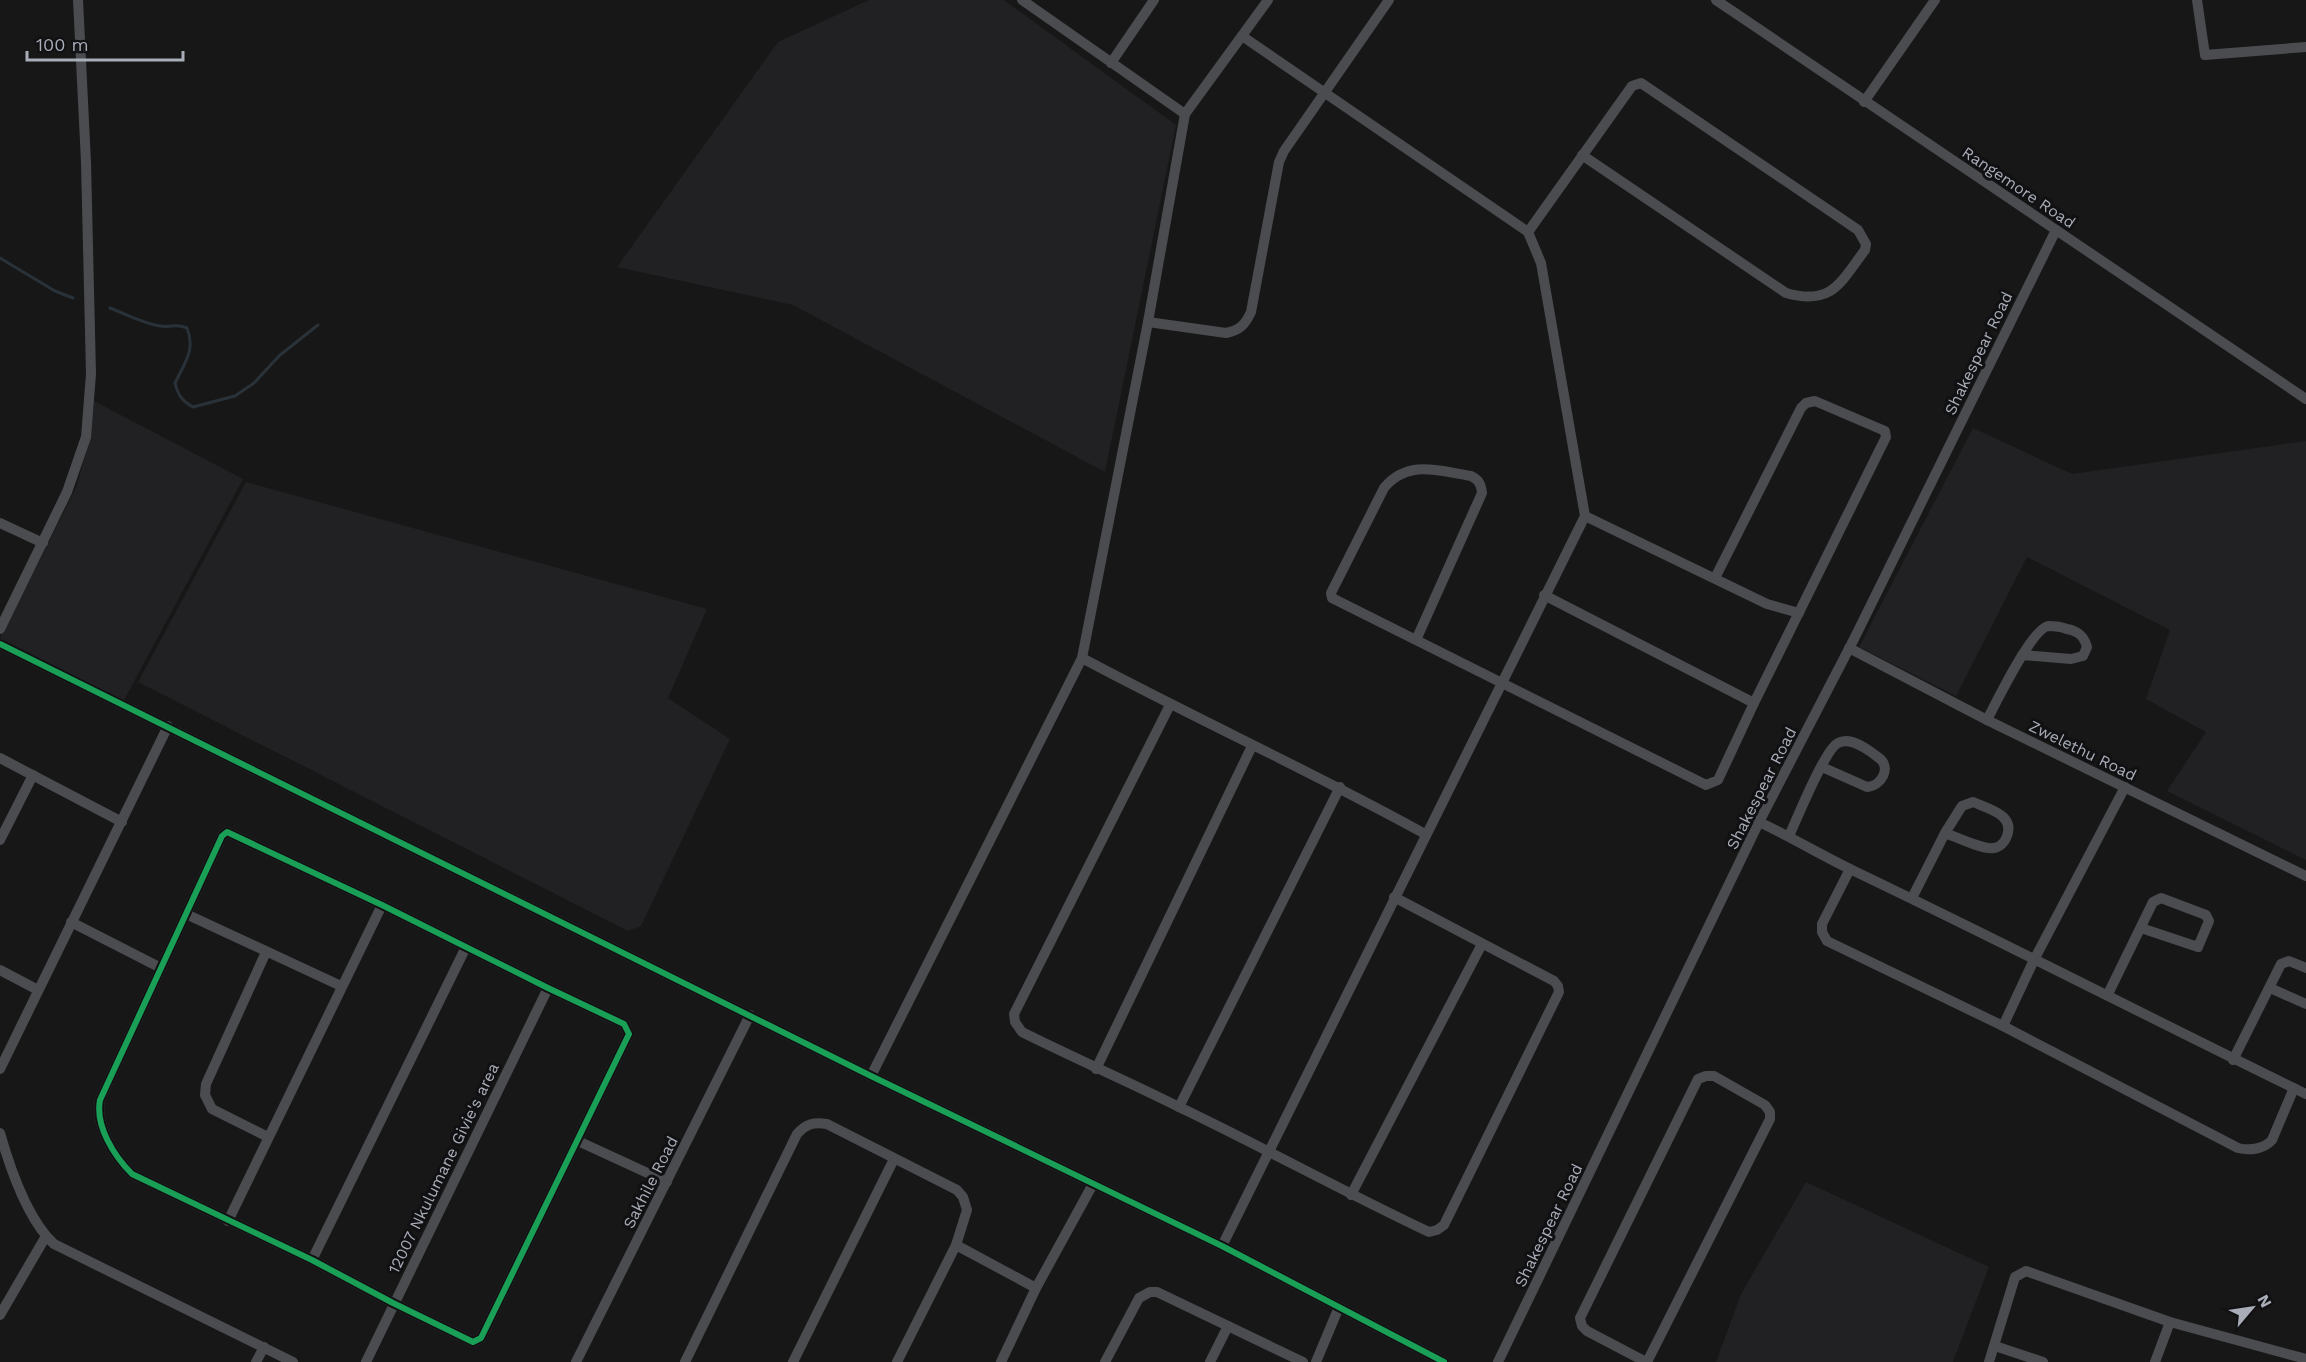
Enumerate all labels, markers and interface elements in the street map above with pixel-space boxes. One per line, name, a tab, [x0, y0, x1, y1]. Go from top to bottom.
scale bar	[27, 24, 183, 62]
text: 100 m	[36, 34, 89, 55]
street label: Rangemore Road	[1959, 143, 2079, 232]
street label: Shakespear Road	[1940, 289, 2017, 418]
street label: Zwelethu Road	[2026, 716, 2140, 785]
street label: Shakespear Road	[1722, 724, 1800, 853]
street label: 12007 Nkulumane Givie's area	[384, 1060, 503, 1277]
street label: Sakhile Road	[619, 1133, 682, 1232]
street label: Shakespear Road	[1510, 1161, 1587, 1290]
north arrow	[2222, 1278, 2282, 1338]
text: N	[2253, 1291, 2276, 1311]

